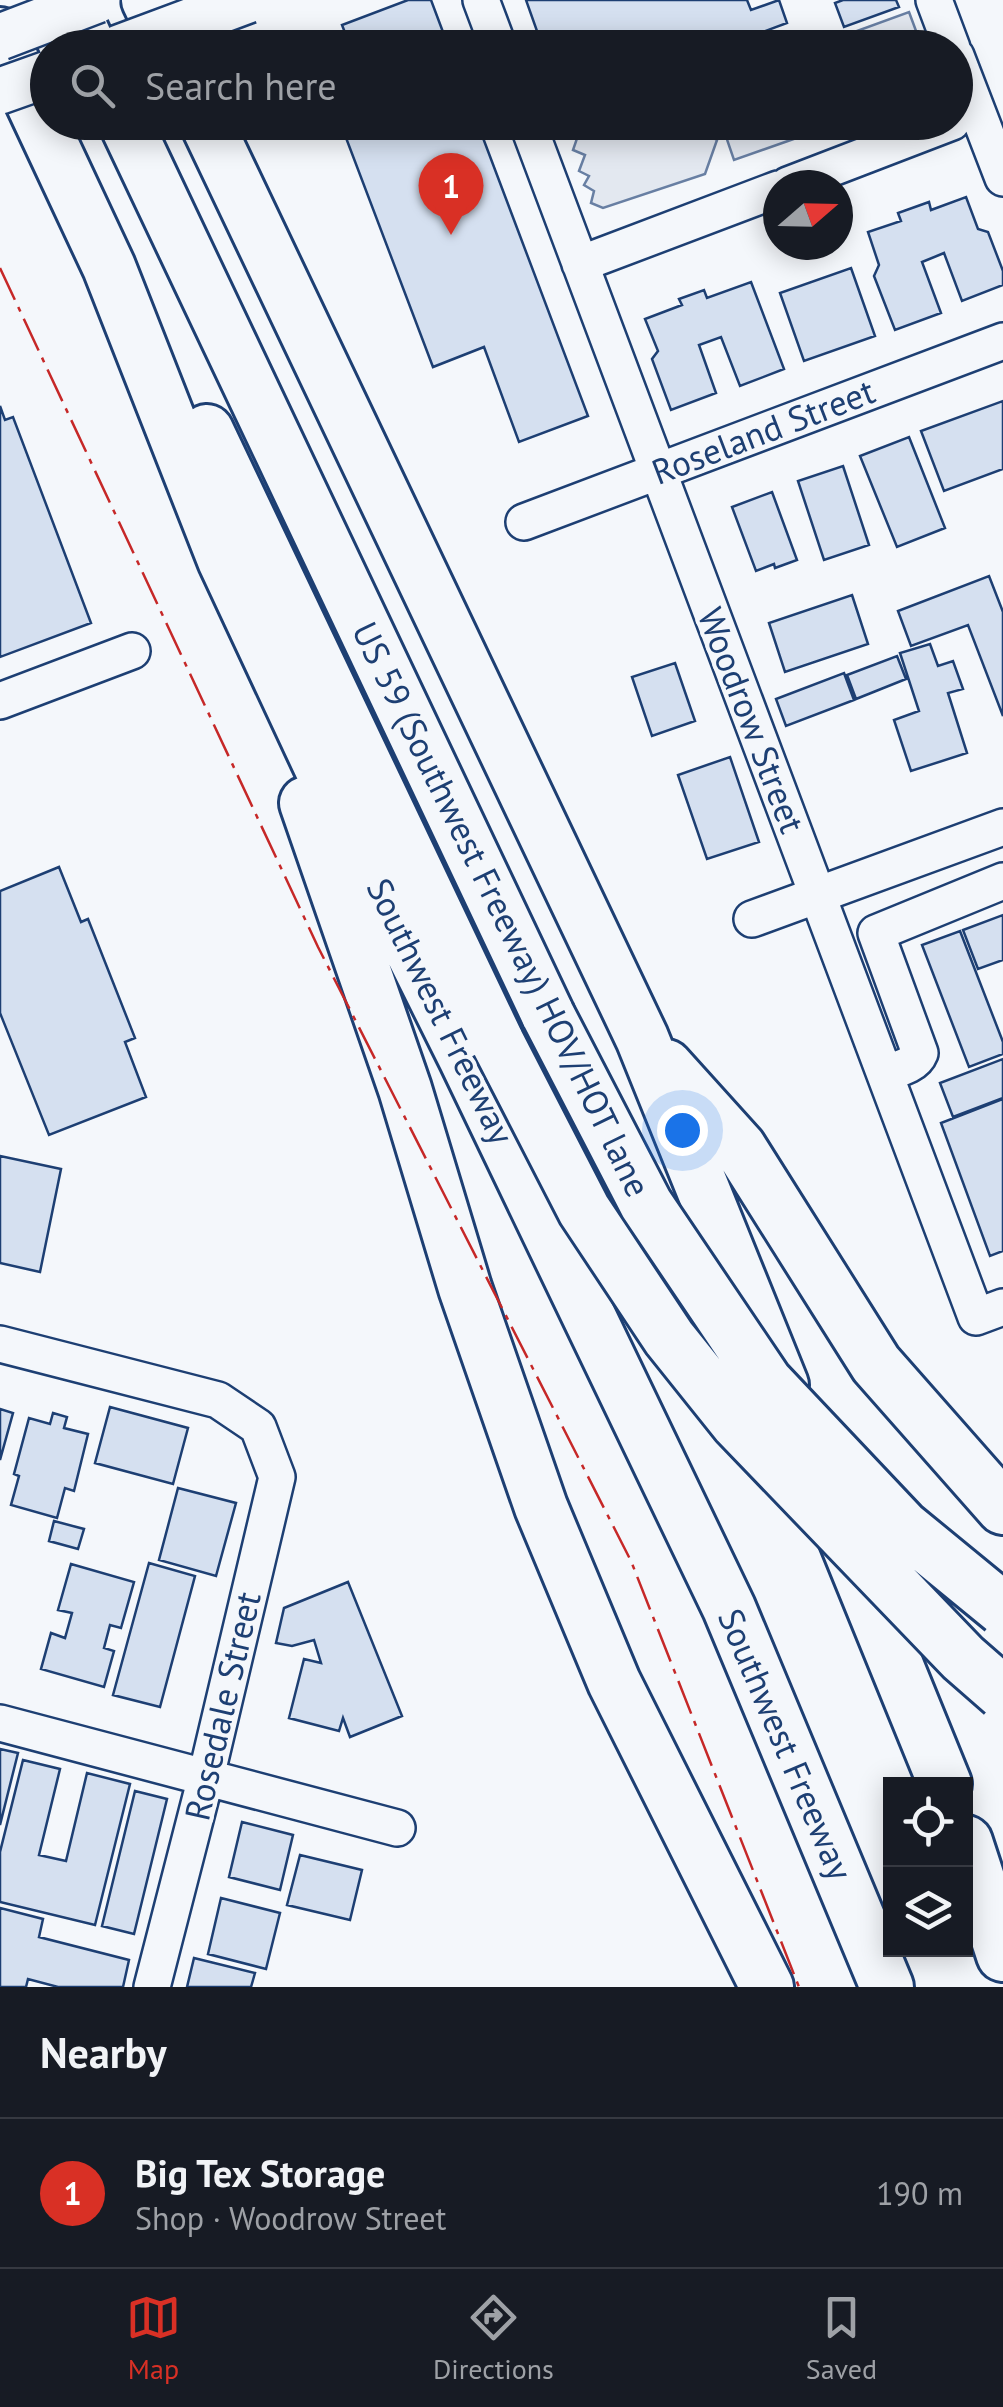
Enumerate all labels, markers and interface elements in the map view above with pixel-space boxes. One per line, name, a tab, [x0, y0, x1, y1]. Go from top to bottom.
search box	[30, 30, 973, 140]
icon: search	[65, 58, 120, 113]
text: Search here	[145, 61, 337, 110]
pin: 1	[418, 152, 484, 235]
north arrow	[763, 170, 853, 260]
street label: Roseland Street	[645, 367, 881, 495]
street label: Woodrow Street	[688, 601, 816, 839]
street label: US 59 (Southwest Freeway) HOV/HOT lane	[344, 614, 660, 1204]
street label: Southwest Freeway	[358, 871, 524, 1151]
your location	[657, 1105, 708, 1156]
street label: Rosedale Street	[173, 1587, 271, 1825]
street label: Southwest Freeway	[708, 1601, 864, 1887]
map controls	[883, 1777, 973, 1957]
button: locate	[883, 1777, 973, 1867]
button: layers	[883, 1867, 973, 1957]
text: Nearby	[40, 2025, 167, 2080]
text: Big Tex Storage	[135, 2148, 385, 2197]
text: 1	[63, 2172, 82, 2214]
text: 190 m	[876, 2172, 963, 2214]
text: Shop · Woodrow Street	[135, 2197, 446, 2239]
tab: Map	[126, 2290, 181, 2387]
tab: Directions	[433, 2290, 554, 2387]
tab: Saved	[806, 2290, 877, 2387]

